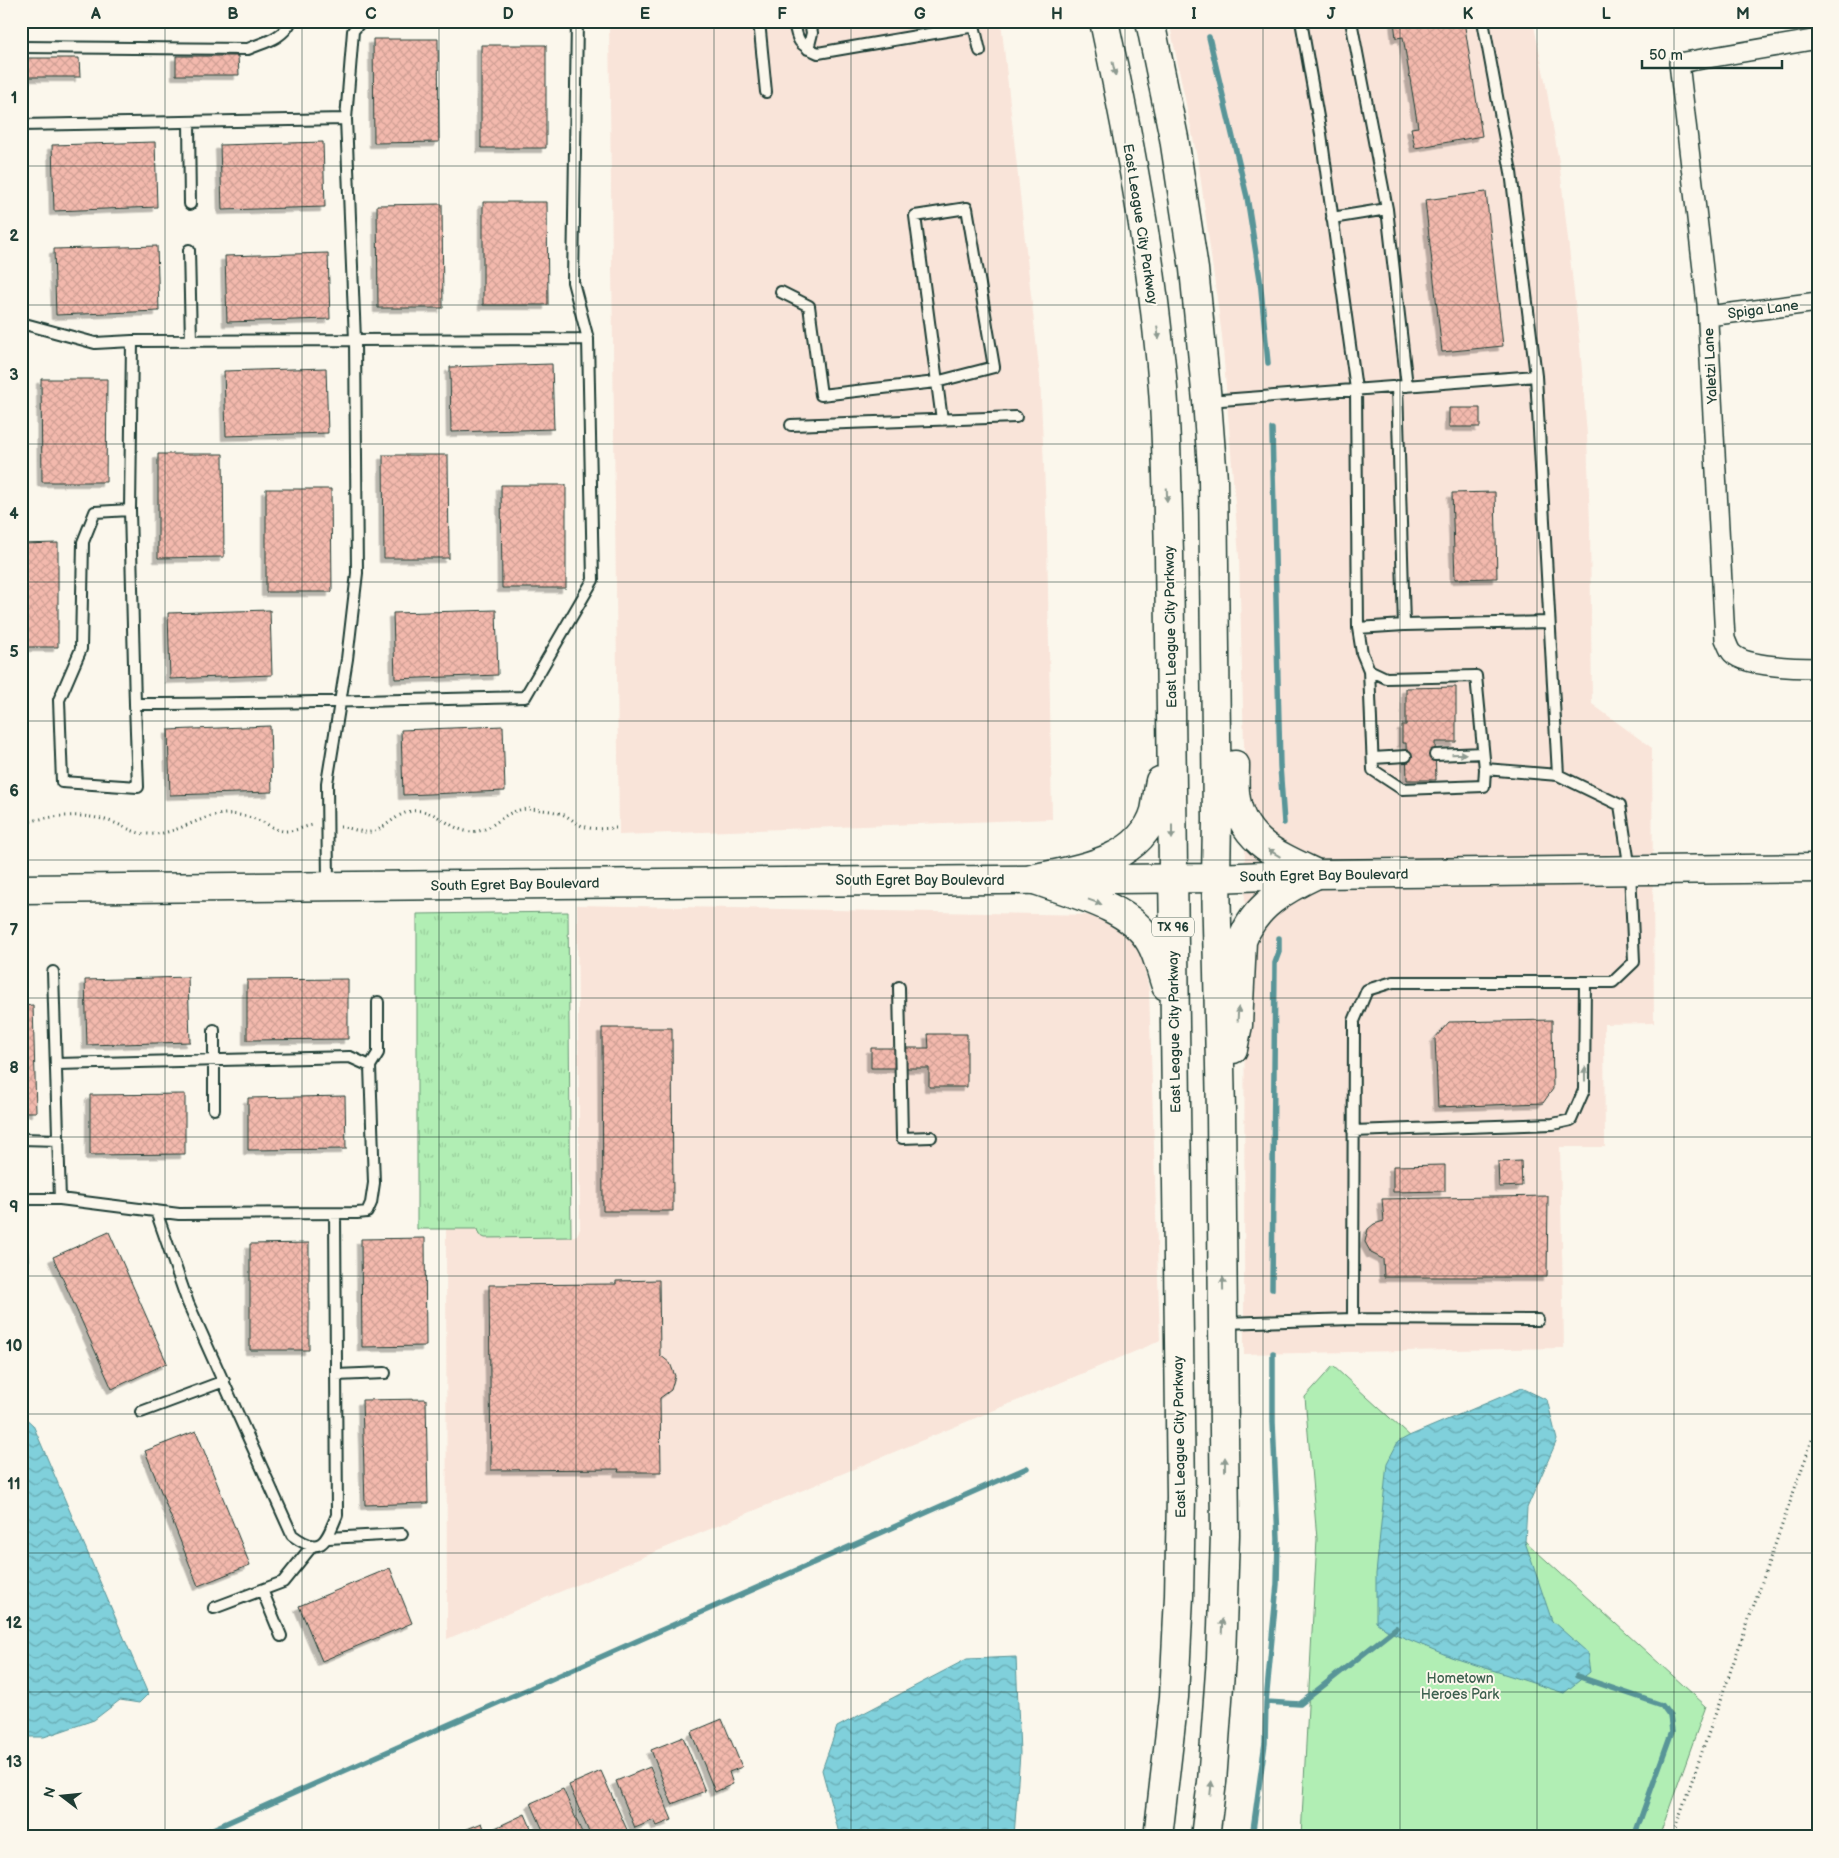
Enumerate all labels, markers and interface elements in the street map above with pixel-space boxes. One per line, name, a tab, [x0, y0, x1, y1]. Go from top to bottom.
text: A	[90, 5, 101, 24]
text: B	[227, 5, 239, 24]
text: C	[365, 5, 377, 24]
text: D	[502, 5, 514, 24]
text: E	[640, 5, 650, 24]
text: F	[777, 5, 787, 24]
text: G	[914, 5, 926, 24]
text: H	[1051, 5, 1063, 24]
text: I	[1191, 5, 1197, 24]
text: J	[1327, 5, 1336, 24]
text: K	[1463, 5, 1474, 24]
text: L	[1601, 5, 1611, 24]
text: M	[1736, 5, 1750, 24]
scale bar	[1642, 38, 1782, 70]
text: 50 m	[1649, 46, 1683, 65]
one-way arrow	[1110, 61, 1118, 76]
text: 1	[11, 89, 17, 108]
street label: East League City Parkway	[1119, 143, 1162, 306]
text: 2	[9, 227, 19, 246]
street label: Spiga Lane	[1727, 297, 1800, 322]
one-way arrow	[1154, 325, 1162, 341]
street label: Yaletzi Lane	[1700, 328, 1721, 405]
text: 3	[9, 366, 19, 385]
one-way arrow	[1163, 487, 1171, 503]
text: 4	[9, 505, 19, 524]
street label: East League City Parkway	[1161, 545, 1180, 708]
text: 5	[9, 643, 19, 662]
one-way arrow	[1452, 750, 1468, 758]
text: 6	[9, 782, 19, 801]
one-way arrow	[1168, 825, 1176, 841]
one-way arrow	[1267, 848, 1280, 857]
street label: South Egret Bay Boulevard	[1239, 866, 1409, 885]
street label: South Egret Bay Boulevard	[836, 872, 1004, 889]
street label: South Egret Bay Boulevard	[430, 875, 600, 894]
one-way arrow	[1087, 899, 1102, 906]
road number: TX 96	[1152, 918, 1194, 936]
text: 7	[10, 921, 19, 940]
street label: East League City Parkway	[1165, 950, 1184, 1113]
one-way arrow	[1235, 1005, 1243, 1021]
text: 8	[9, 1059, 19, 1078]
one-way arrow	[1581, 1066, 1589, 1082]
text: 9	[9, 1198, 19, 1217]
one-way arrow	[1219, 1276, 1227, 1292]
text: 10	[6, 1337, 22, 1356]
street label: East League City Parkway	[1170, 1355, 1189, 1518]
one-way arrow	[1221, 1456, 1229, 1472]
text: 11	[7, 1475, 21, 1494]
text: 12	[6, 1614, 23, 1633]
one-way arrow	[1219, 1618, 1227, 1634]
park label: Hometown Heroes Park	[1421, 1670, 1499, 1703]
text: 13	[6, 1753, 22, 1772]
north arrow	[38, 1770, 88, 1820]
one-way arrow	[1207, 1780, 1215, 1796]
text: N	[40, 1785, 60, 1800]

